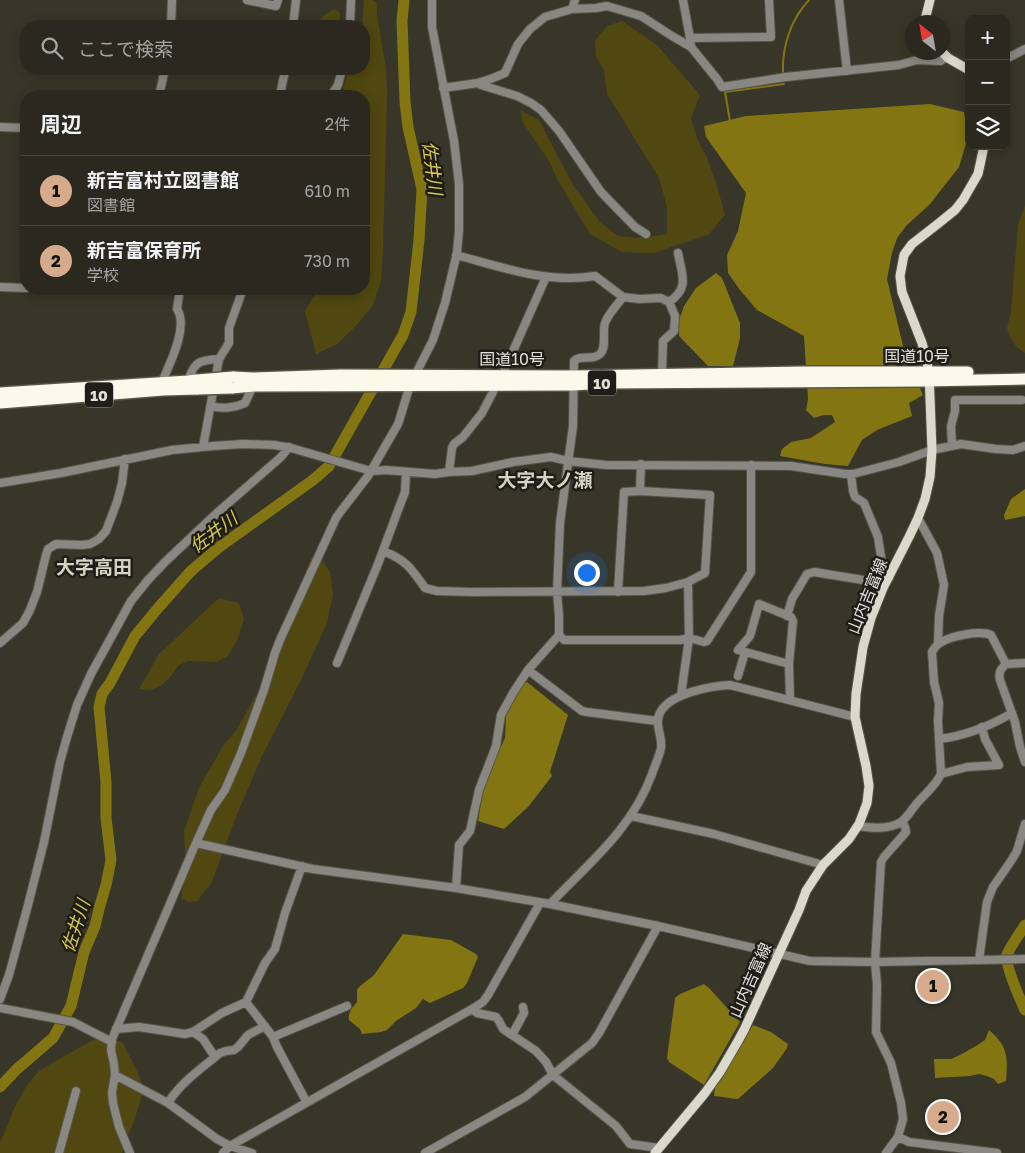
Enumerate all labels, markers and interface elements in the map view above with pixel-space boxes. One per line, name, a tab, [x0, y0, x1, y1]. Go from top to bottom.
north arrow	[905, 15, 950, 60]
map controls	[965, 15, 1010, 150]
button: +	[965, 15, 1010, 60]
search box	[20, 20, 370, 75]
icon: search	[38, 34, 66, 62]
text: ここで検索	[78, 37, 173, 60]
button: −	[965, 60, 1010, 105]
button: layers	[965, 105, 1010, 150]
text: 周辺	[40, 111, 82, 137]
text: 2件	[325, 114, 350, 134]
water label: 佐井川	[419, 140, 447, 198]
text: 新吉富村立図書館	[87, 168, 239, 191]
text: 1	[52, 181, 60, 201]
text: 610 m	[304, 181, 350, 201]
text: 図書館	[87, 195, 135, 215]
text: 新吉富保育所	[87, 238, 201, 261]
text: 2	[51, 251, 61, 271]
text: 730 m	[304, 251, 350, 271]
text: 学校	[87, 265, 119, 285]
street label: 国道10号	[884, 346, 950, 366]
street label: 国道10号	[479, 349, 545, 369]
road number: 10	[588, 370, 616, 396]
road number: 10	[85, 382, 113, 408]
district label: 大字大ノ瀬	[497, 468, 593, 491]
water label: 佐井川	[185, 506, 243, 557]
district label: 大字高田	[56, 555, 132, 578]
street label: 山内吉富線	[843, 555, 891, 637]
your location	[574, 560, 600, 586]
water label: 佐井川	[56, 895, 94, 955]
street label: 山内吉富線	[725, 939, 775, 1021]
pin: 1	[917, 967, 949, 1005]
pin: 2	[927, 1098, 959, 1136]

